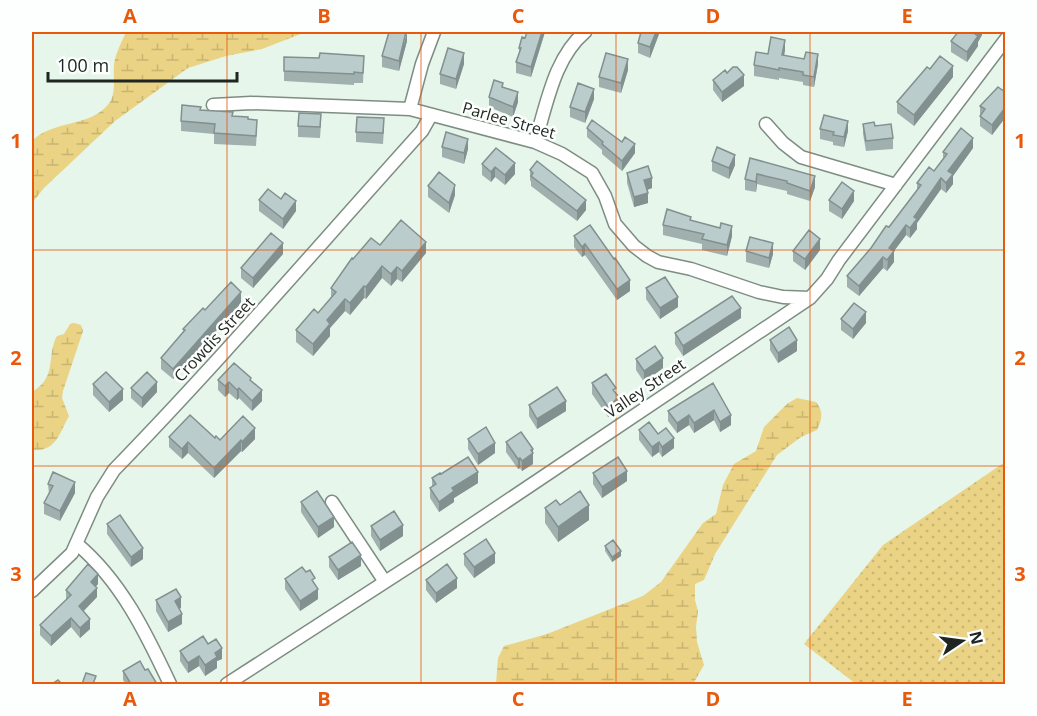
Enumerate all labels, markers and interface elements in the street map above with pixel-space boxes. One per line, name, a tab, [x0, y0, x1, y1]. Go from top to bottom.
text: A	[123, 2, 137, 29]
text: B	[317, 2, 331, 29]
text: C	[512, 2, 525, 29]
text: D	[706, 2, 720, 29]
text: E	[901, 2, 913, 29]
scale bar	[48, 45, 237, 83]
text: 100 m	[57, 53, 109, 77]
street label: Parlee Street	[460, 96, 558, 144]
text: 1	[10, 127, 22, 154]
text: 1	[1014, 127, 1026, 154]
street label: Crowdis Street	[169, 291, 259, 386]
text: 2	[10, 344, 22, 371]
text: 2	[1014, 344, 1026, 371]
street label: Valley Street	[601, 353, 690, 423]
text: 3	[10, 560, 22, 587]
text: 3	[1014, 560, 1026, 587]
north arrow	[932, 611, 992, 671]
text: N	[964, 629, 989, 646]
text: A	[123, 685, 137, 712]
text: B	[317, 685, 331, 712]
text: C	[512, 685, 525, 712]
text: D	[706, 685, 720, 712]
text: E	[901, 685, 913, 712]

